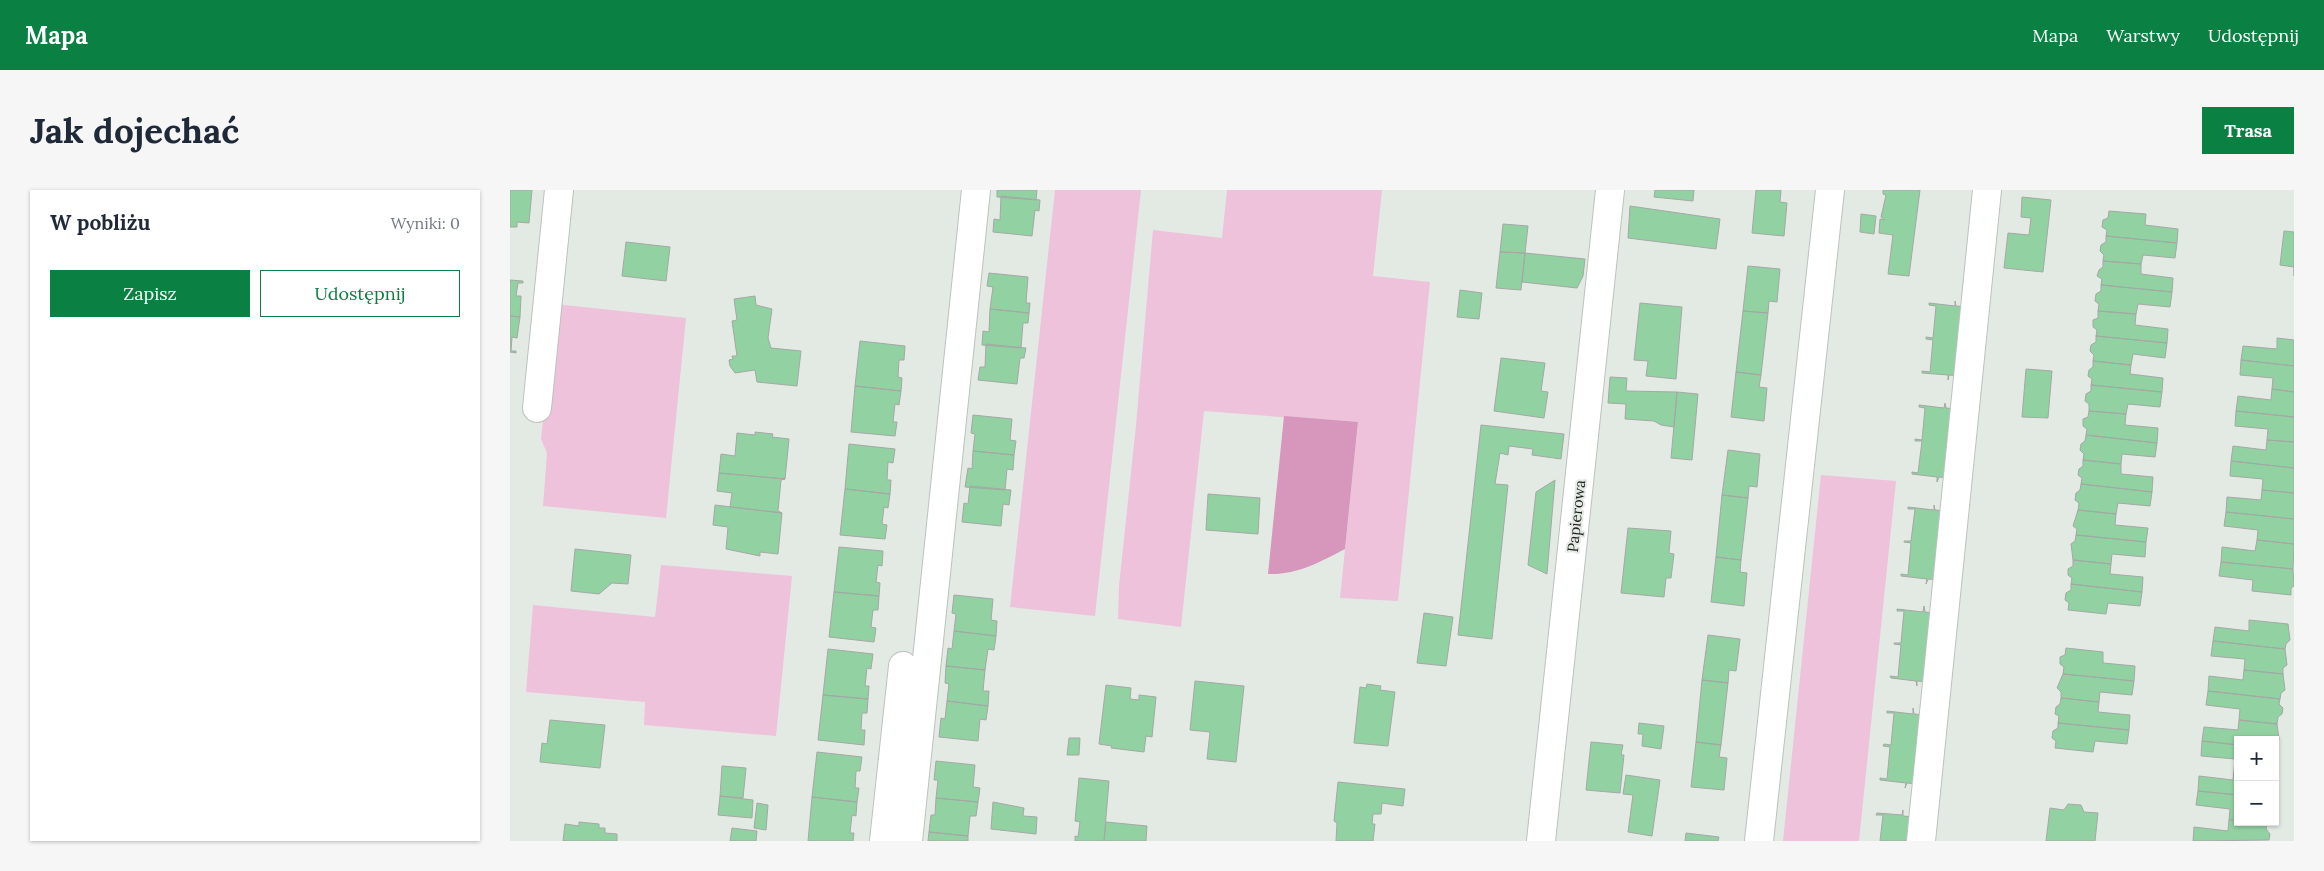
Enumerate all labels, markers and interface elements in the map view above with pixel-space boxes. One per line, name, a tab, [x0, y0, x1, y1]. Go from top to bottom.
text: Mapa	[25, 20, 88, 51]
text: Mapa	[2032, 24, 2078, 47]
text: Warstwy	[2106, 24, 2180, 47]
text: Udostępnij	[2208, 24, 2299, 47]
button: Trasa	[2202, 107, 2294, 154]
text: Jak dojechać	[30, 108, 239, 153]
text: W pobliżu	[50, 209, 150, 236]
text: Wyniki: 0	[390, 213, 460, 233]
button: Zapisz	[50, 270, 250, 317]
button: Udostępnij	[260, 270, 460, 317]
street label: Papierowa	[1563, 479, 1589, 553]
map controls	[2234, 736, 2279, 826]
button: +	[2234, 736, 2279, 781]
button: −	[2234, 781, 2279, 826]

